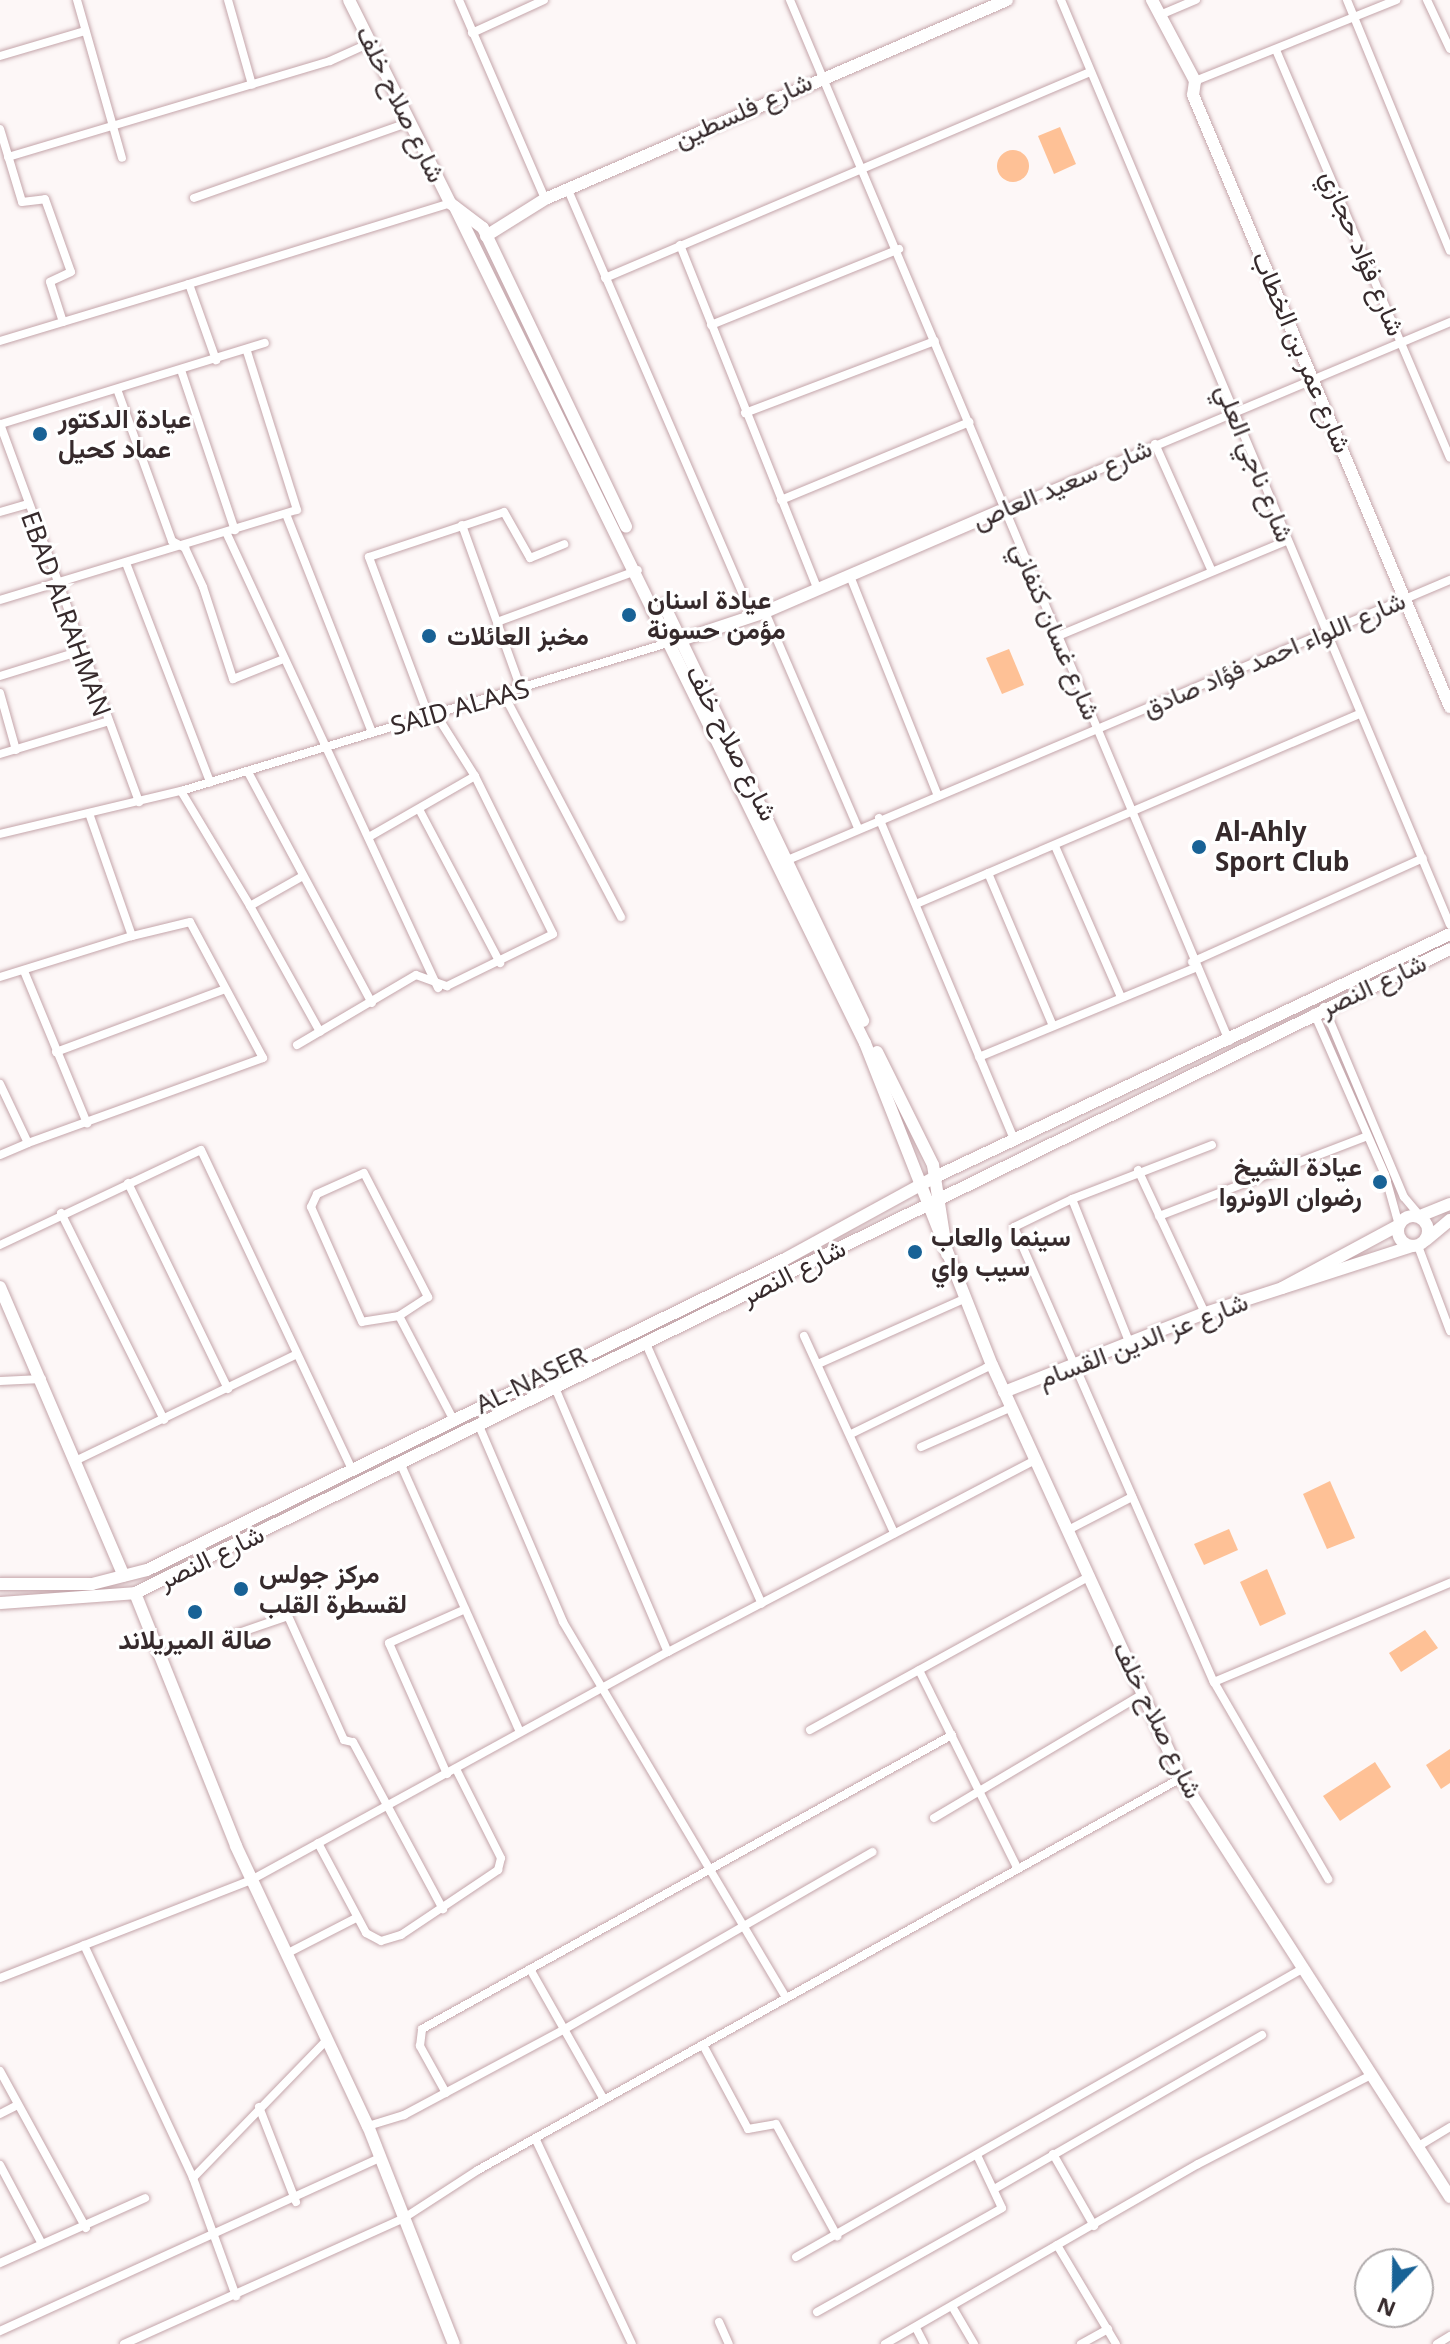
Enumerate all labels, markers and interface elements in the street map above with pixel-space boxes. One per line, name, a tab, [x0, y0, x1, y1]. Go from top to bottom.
street label: شارع صلاح خلف	[350, 21, 452, 187]
street label: شارع فلسطين	[669, 66, 817, 154]
street label: شارع فؤاد حجازي	[1314, 165, 1412, 341]
street label: شارع عمر بن الخطاب	[1245, 247, 1359, 457]
street label: شارع ناجي العلي	[1209, 379, 1301, 547]
place label: عيادة الدكتور عماد كحيل	[58, 403, 191, 464]
marker: عيادة الدكتور عماد كحيل	[29, 423, 51, 445]
street label: شارع سعيد العاص	[967, 432, 1157, 536]
street label: EBAD ALRAHMAN	[14, 507, 118, 721]
street label: شارع غسان كنفاني	[1005, 537, 1107, 725]
place label: عيادة اسنان مؤمن حسونة	[647, 584, 786, 646]
street label: شارع اللواء احمد فؤاد صادق	[1138, 584, 1410, 724]
marker: عيادة اسنان مؤمن حسونة	[618, 604, 640, 626]
place label: مخبز العائلات	[447, 620, 589, 652]
marker: مخبز العائلات	[418, 625, 440, 647]
street label: شارع صلاح خلف	[679, 660, 785, 826]
street label: SAID ALAAS	[387, 672, 533, 742]
place label: Al-Ahly Sport Club	[1215, 816, 1349, 878]
marker: Al-Ahly Sport Club	[1190, 838, 1208, 856]
street label: شارع النصر	[1315, 947, 1431, 1023]
place label: عيادة الشيخ رضوان الاونروا	[1219, 1151, 1362, 1212]
marker: عيادة الشيخ رضوان الاونروا	[1369, 1171, 1391, 1193]
place label: سينما والعاب سيب واي	[931, 1221, 1071, 1282]
street label: شارع النصر	[735, 1232, 851, 1312]
marker: سينما والعاب سيب واي	[906, 1243, 924, 1261]
street label: شارع عز الدين القسام	[1034, 1286, 1252, 1394]
street label: AL-NASER	[470, 1340, 592, 1420]
street label: شارع النصر	[153, 1518, 269, 1596]
place label: مركز جولس لقسطرة القلب	[259, 1558, 407, 1620]
marker: مركز جولس لقسطرة القلب	[230, 1578, 252, 1600]
marker: صالة الميريلاند	[186, 1603, 204, 1621]
place label: صالة الميريلاند	[118, 1624, 272, 1656]
street label: شارع صلاح خلف	[1107, 1637, 1209, 1803]
north arrow	[1354, 2248, 1434, 2328]
text: N	[1372, 2291, 1400, 2326]

